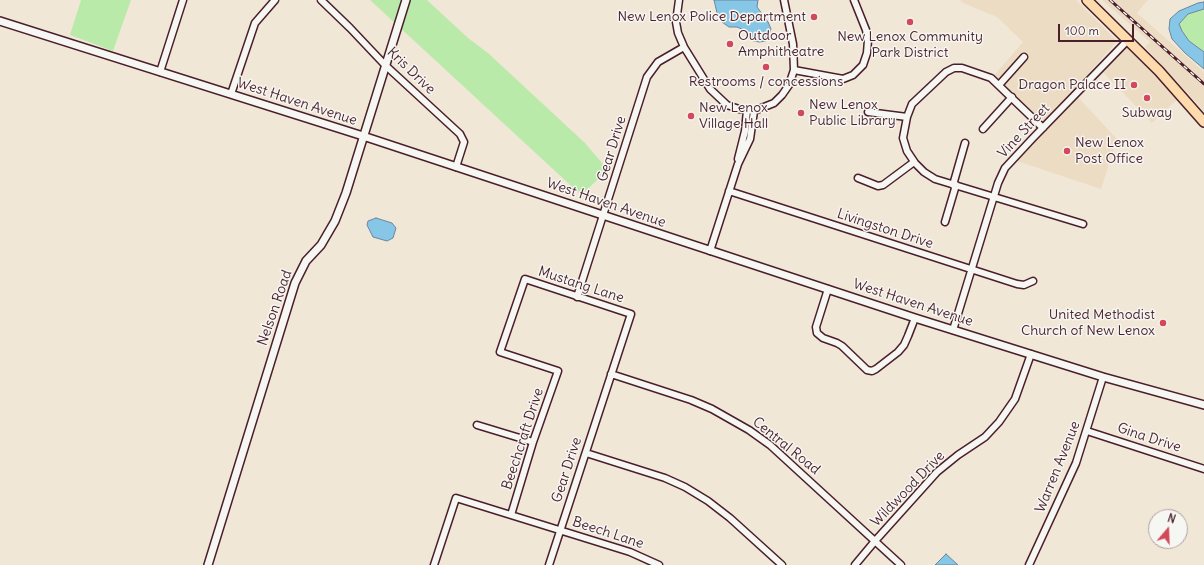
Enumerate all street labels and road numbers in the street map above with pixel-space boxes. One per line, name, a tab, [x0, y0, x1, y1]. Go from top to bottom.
street label: Kris Drive	[383, 44, 439, 98]
street label: West Haven Avenue	[235, 75, 359, 129]
street label: Vine Street	[995, 100, 1053, 162]
street label: Gear Drive	[594, 114, 630, 184]
street label: West Haven Avenue	[544, 175, 668, 231]
street label: Livingston Drive	[835, 206, 935, 252]
street label: Mustang Lane	[536, 263, 626, 307]
street label: Nelson Road	[254, 268, 296, 348]
street label: West Haven Avenue	[851, 276, 975, 330]
street label: Beechcraft Drive	[499, 386, 547, 492]
street label: Central Road	[749, 414, 823, 478]
street label: Warren Avenue	[1032, 419, 1084, 515]
street label: Gina Drive	[1115, 420, 1183, 456]
street label: Gear Drive	[549, 435, 585, 505]
street label: Wildwood Drive	[868, 448, 948, 530]
street label: Beech Lane	[570, 514, 646, 552]

